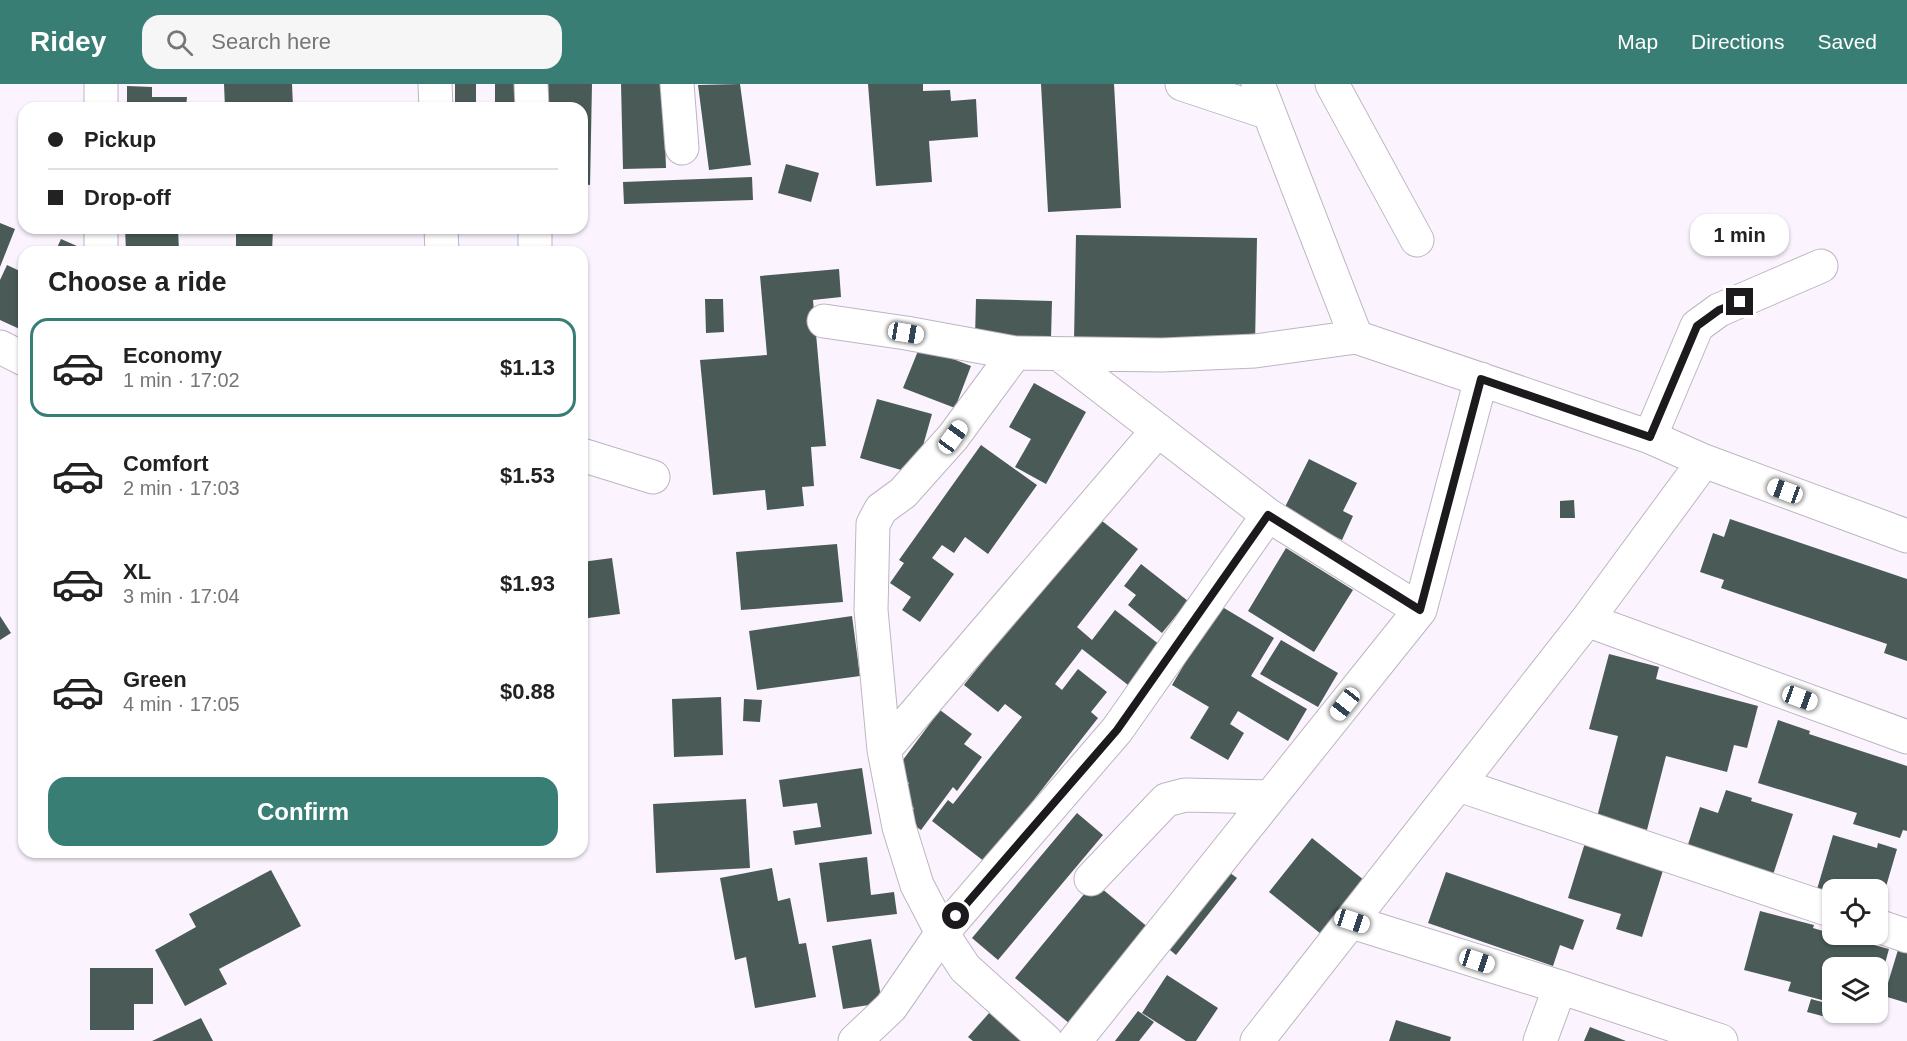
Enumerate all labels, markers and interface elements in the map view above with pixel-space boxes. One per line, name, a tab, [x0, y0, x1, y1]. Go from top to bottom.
search box	[142, 15, 562, 69]
text: Ridey	[30, 26, 106, 57]
icon: search	[163, 26, 196, 59]
text: Search here	[211, 29, 331, 54]
text: Map	[1617, 30, 1658, 53]
text: Directions	[1691, 30, 1784, 53]
text: Saved	[1817, 30, 1877, 53]
text: Pickup	[84, 127, 156, 152]
text: Drop-off	[84, 185, 171, 210]
callout: 1 min	[1690, 215, 1790, 257]
text: 1 min	[1713, 224, 1766, 246]
text: Choose a ride	[48, 267, 227, 297]
route end	[1726, 288, 1753, 315]
car	[887, 321, 925, 345]
icon: car	[51, 341, 105, 395]
text: Economy	[123, 343, 222, 368]
text: $1.13	[500, 355, 555, 380]
text: 1 min · 17:02	[123, 369, 240, 391]
car	[935, 417, 971, 457]
icon: car	[51, 449, 105, 503]
text: Comfort	[123, 451, 209, 476]
text: $1.53	[500, 463, 555, 488]
car	[1765, 476, 1805, 506]
text: 2 min · 17:03	[123, 477, 240, 499]
icon: car	[51, 557, 105, 611]
text: XL	[123, 559, 151, 584]
text: $1.93	[500, 571, 555, 596]
text: 3 min · 17:04	[123, 585, 240, 607]
icon: car	[51, 665, 105, 719]
text: Green	[123, 667, 187, 692]
text: $0.88	[500, 679, 555, 704]
car	[1780, 683, 1820, 713]
car	[1327, 684, 1363, 724]
text: 4 min · 17:05	[123, 693, 240, 715]
button: Confirm	[48, 777, 558, 846]
map controls	[1822, 879, 1888, 1023]
button: locate	[1822, 879, 1888, 945]
route start	[942, 902, 969, 929]
car	[1332, 907, 1372, 935]
car	[1457, 947, 1497, 975]
button: layers	[1822, 957, 1888, 1023]

